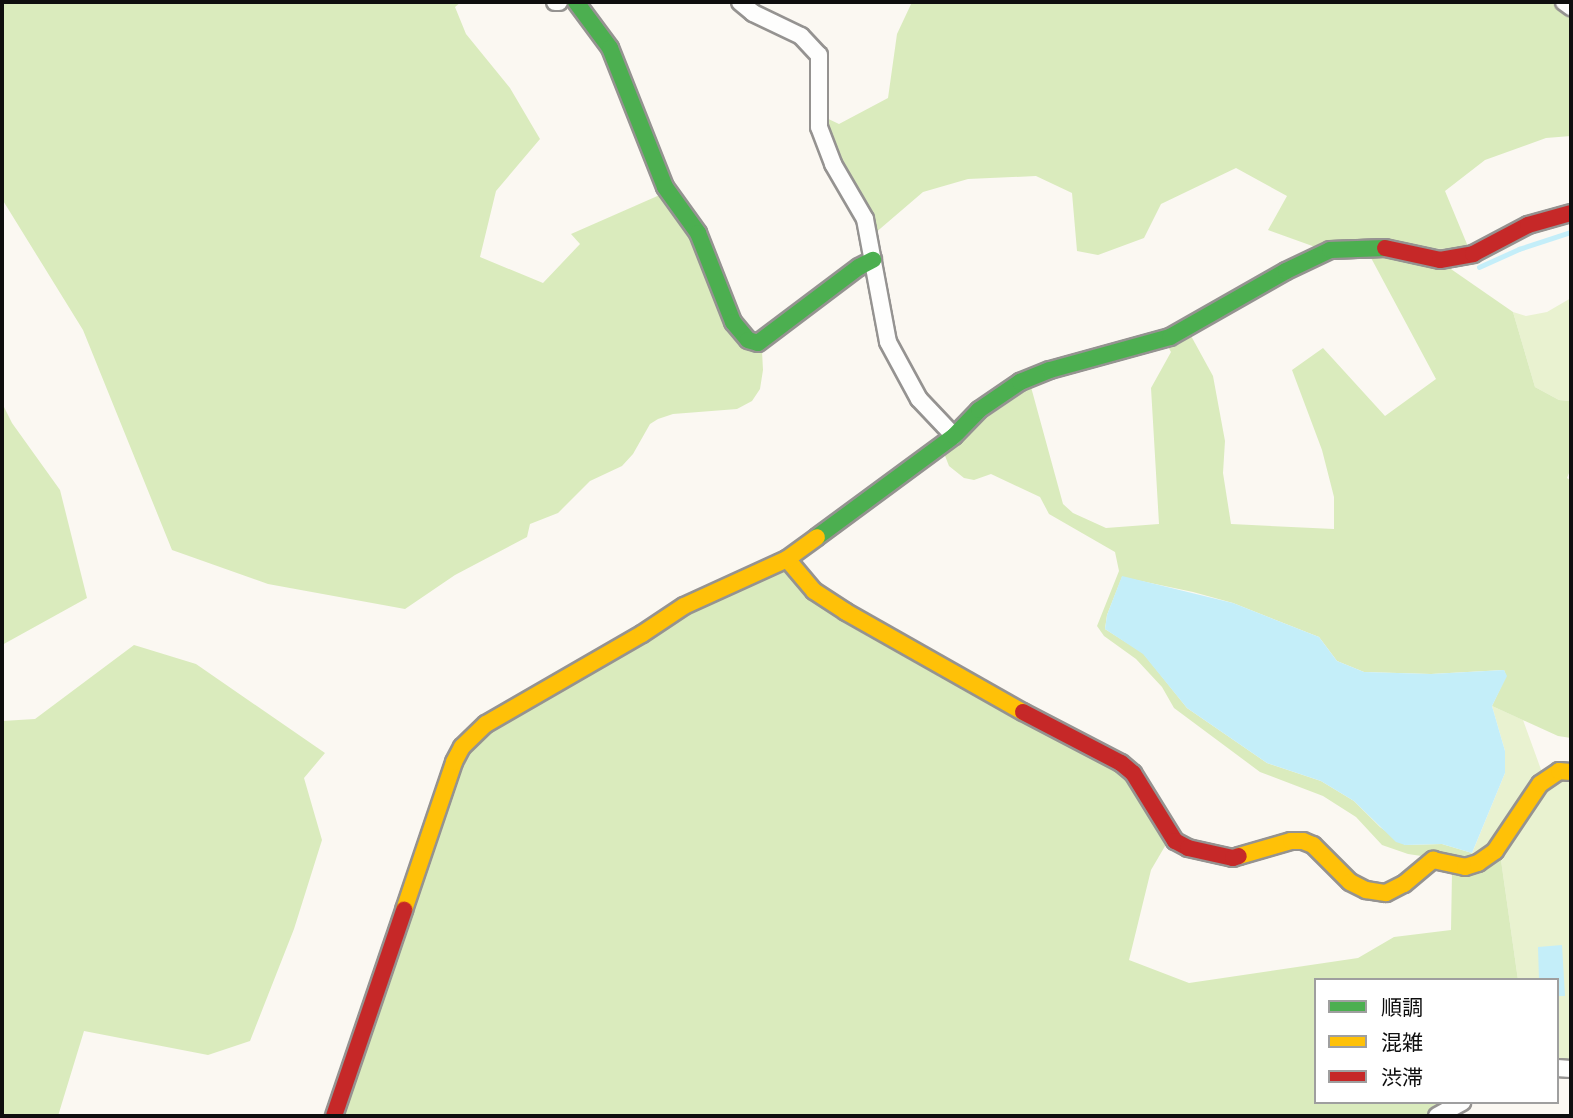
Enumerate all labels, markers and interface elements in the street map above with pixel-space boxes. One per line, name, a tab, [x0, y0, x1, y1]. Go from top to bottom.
legend	[1314, 978, 1559, 1104]
text: 順調	[1381, 993, 1423, 1022]
text: 混雑	[1381, 1028, 1423, 1057]
text: 渋滞	[1381, 1063, 1423, 1092]

